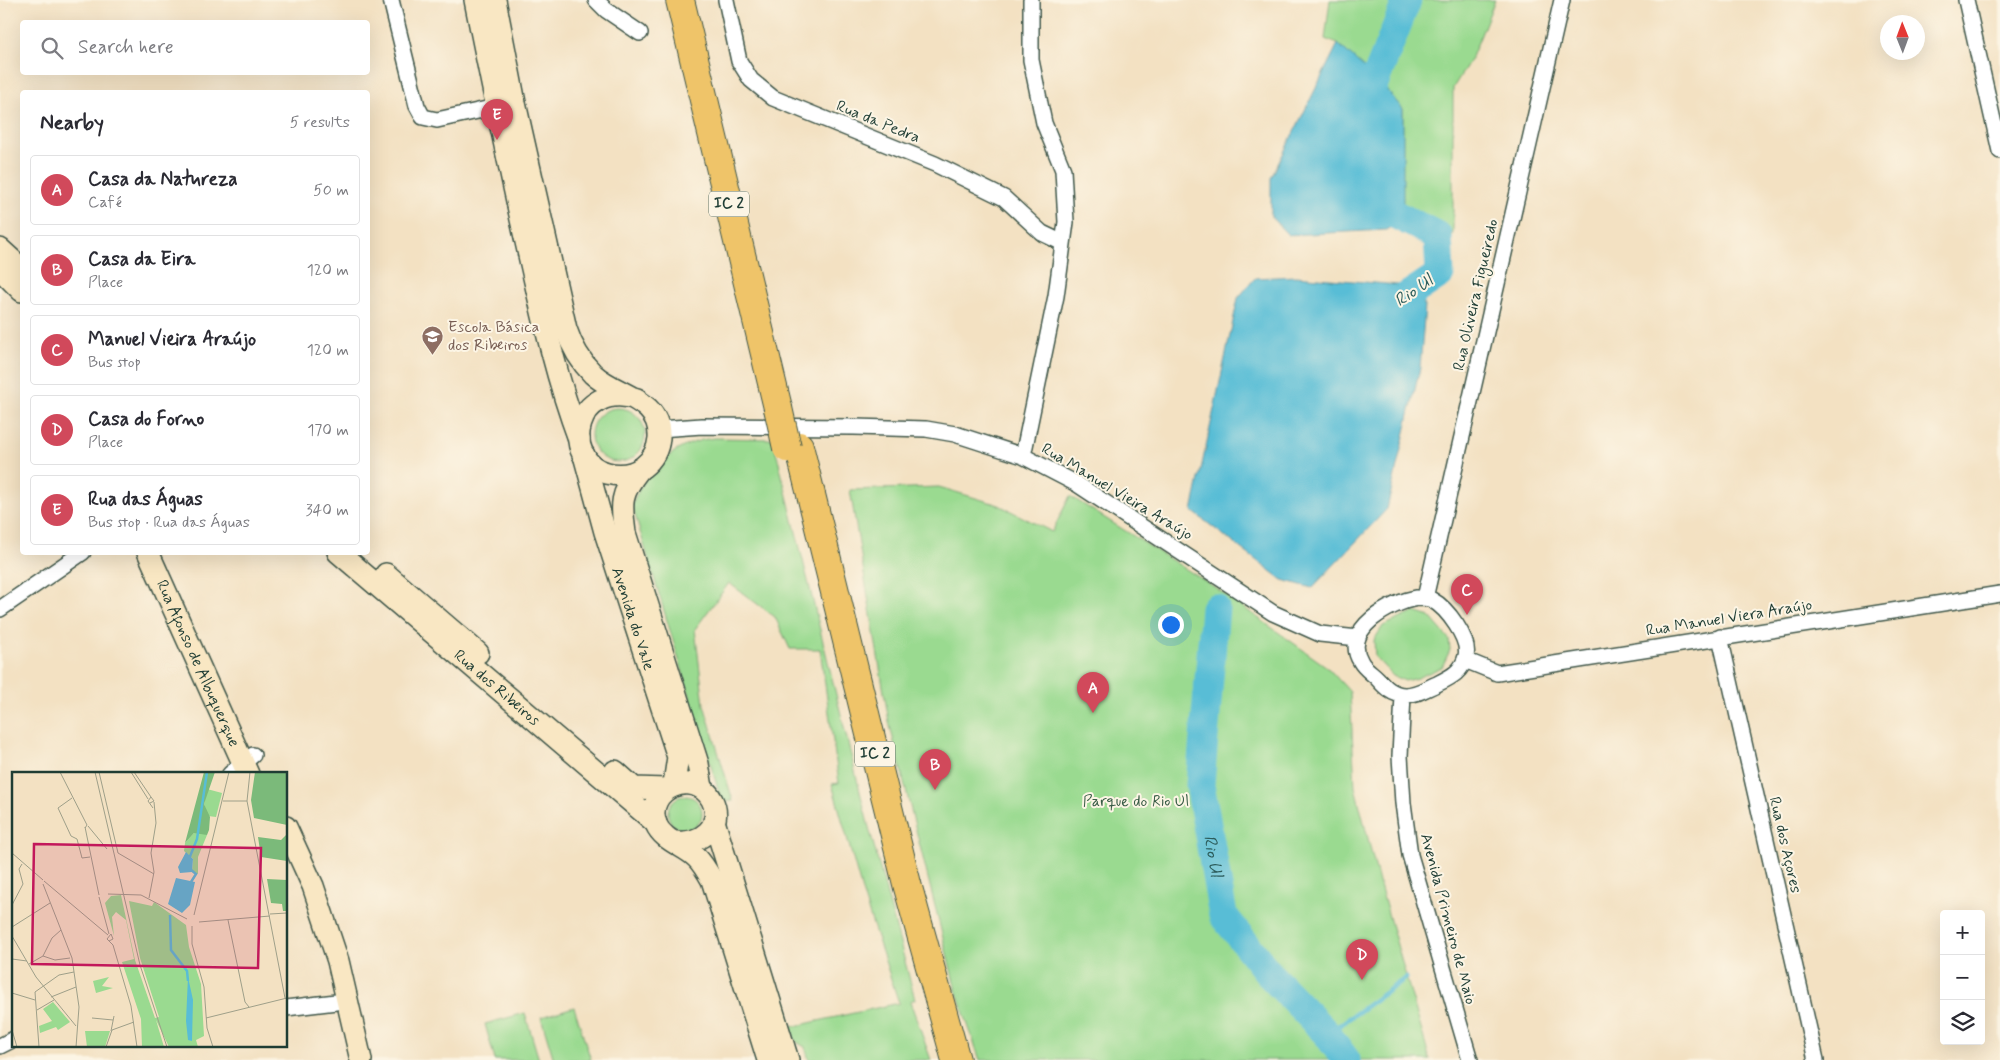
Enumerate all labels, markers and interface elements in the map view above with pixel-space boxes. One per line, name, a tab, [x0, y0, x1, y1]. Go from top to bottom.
north arrow	[1880, 15, 1925, 60]
search box	[20, 20, 370, 75]
icon: search	[38, 34, 66, 62]
text: Search here	[78, 35, 174, 60]
street label: Rua da Pedra	[833, 96, 923, 148]
pin: E	[481, 99, 513, 140]
text: Nearby	[40, 109, 104, 137]
text: 5 results	[290, 112, 350, 133]
text: Casa da Natureza	[88, 167, 238, 192]
text: A	[52, 180, 62, 201]
text: 50 m	[313, 180, 349, 201]
text: Café	[88, 192, 122, 213]
road number: IC 2	[709, 192, 749, 216]
street label: Rua Oliveira Figueiredo	[1448, 217, 1505, 373]
text: Casa da Eira	[88, 247, 195, 272]
text: B	[52, 260, 62, 281]
text: 120 m	[307, 260, 349, 281]
water label: Rio Ul	[1390, 268, 1439, 313]
text: Place	[88, 272, 123, 293]
place label: Escola Básica dos Ribeiros	[448, 317, 540, 356]
school or university icon: Escola Básica dos Ribeiros	[420, 324, 444, 355]
text: Manuel Vieira Araújo	[88, 327, 256, 352]
text: C	[51, 340, 63, 361]
text: 120 m	[307, 340, 349, 361]
text: Bus stop	[88, 352, 141, 373]
text: Casa do Forno	[88, 407, 204, 432]
text: D	[51, 420, 63, 441]
text: 170 m	[307, 420, 349, 441]
text: Place	[88, 432, 123, 453]
street label: Rua Manuel Vieira Araújo	[1038, 438, 1197, 546]
text: Rua das Águas	[88, 487, 203, 512]
text: E	[52, 500, 62, 521]
text: 340 m	[305, 500, 349, 521]
text: Bus stop · Rua das Águas	[88, 512, 250, 533]
street label: Avenida do Vale	[607, 565, 660, 673]
pin: C	[1451, 574, 1483, 615]
street label: Rua Afonso de Albuquerque	[151, 576, 245, 750]
street label: Rua Manuel Viera Araújo	[1644, 594, 1814, 642]
your location	[1158, 612, 1184, 638]
street label: Rua dos Ribeiros	[449, 645, 545, 730]
pin: A	[1077, 672, 1109, 713]
road number: IC 2	[855, 742, 895, 766]
pin: B	[919, 749, 951, 790]
inset map	[12, 772, 288, 1048]
park label: Parque do Rio Ul	[1083, 791, 1189, 812]
street label: Rua dos Açores	[1764, 795, 1806, 895]
street label: Avenida Primeiro de Maio	[1415, 831, 1481, 1007]
water label: Rio Ul	[1197, 833, 1228, 881]
map controls	[1940, 910, 1985, 1045]
button: +	[1940, 910, 1985, 955]
pin: D	[1346, 939, 1378, 980]
button: −	[1940, 955, 1985, 1000]
button: layers	[1940, 1000, 1985, 1045]

